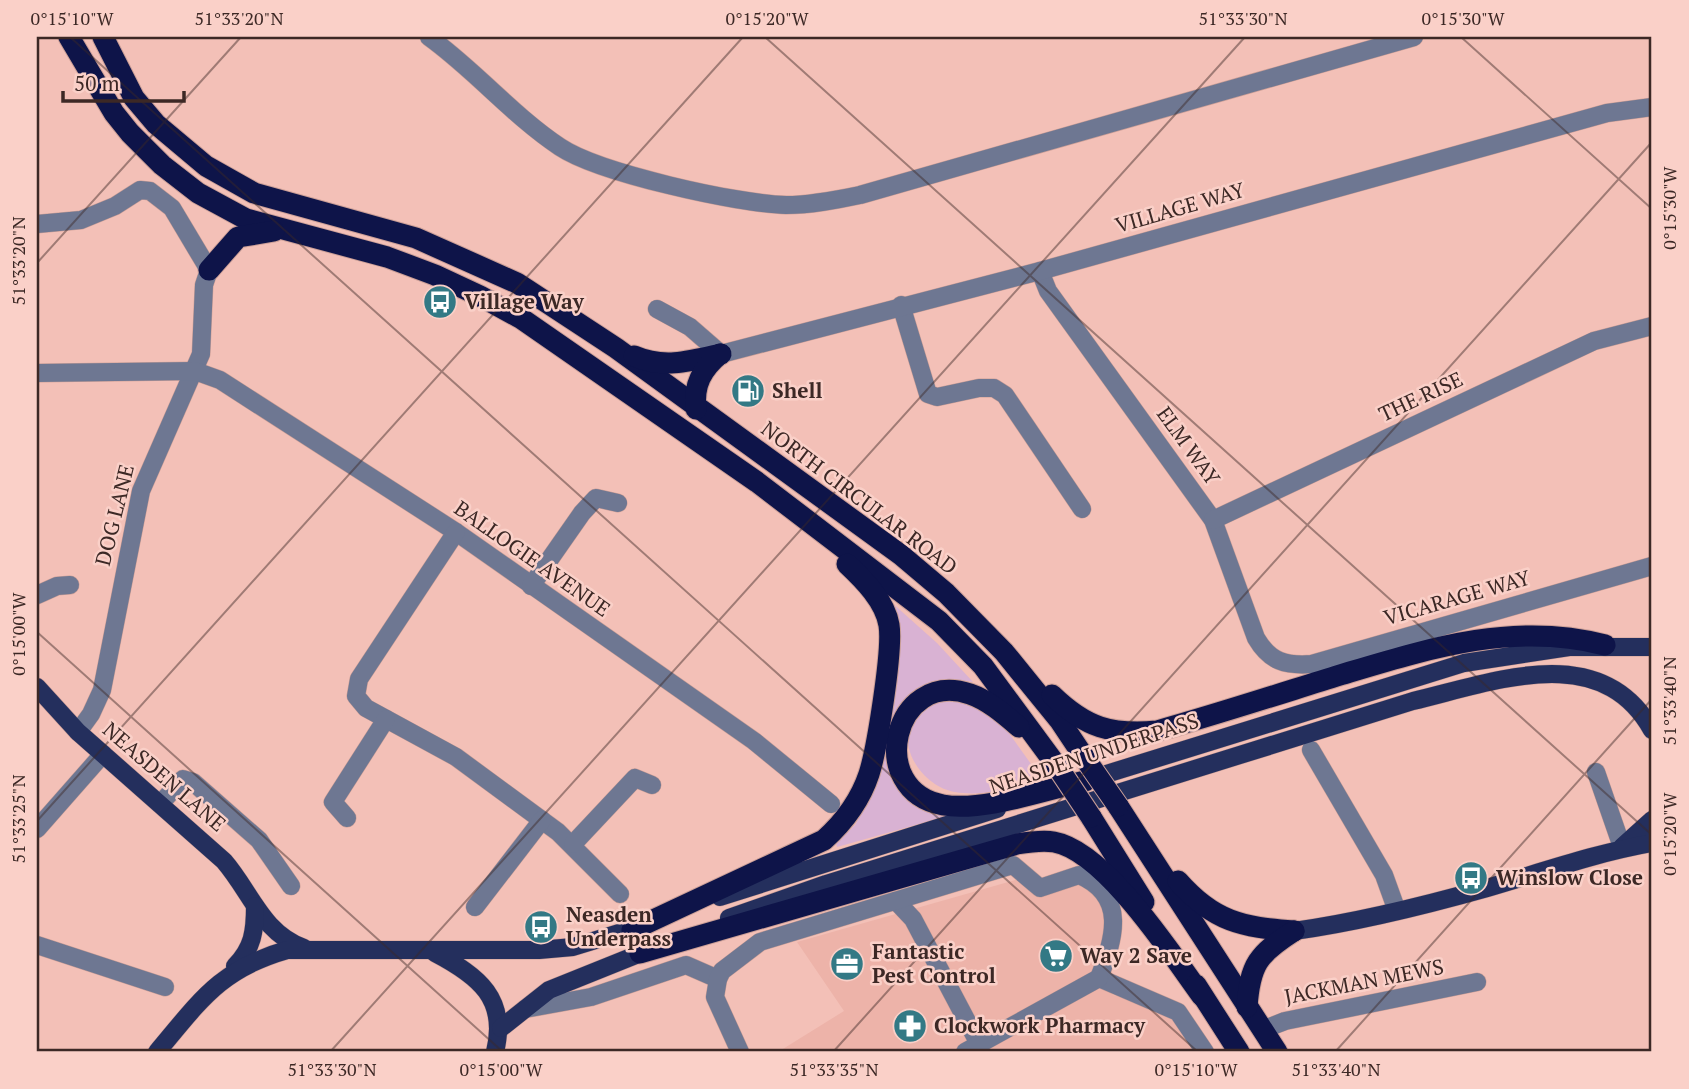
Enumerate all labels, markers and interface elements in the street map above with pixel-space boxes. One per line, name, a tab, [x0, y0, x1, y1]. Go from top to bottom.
text: 0°15'10"W	[30, 6, 114, 30]
text: 51°33'20"N	[194, 6, 284, 30]
text: 0°15'20"W	[725, 6, 809, 30]
text: 51°33'30"N	[1198, 6, 1288, 30]
text: 0°15'30"W	[1421, 6, 1505, 30]
scale bar	[63, 60, 184, 104]
text: 50 m	[74, 69, 120, 97]
text: 0°15'30"W	[1657, 166, 1681, 250]
street label: VILLAGE WAY	[1112, 175, 1248, 239]
text: 51°33'20"N	[6, 216, 30, 306]
bus stop icon: Village Way	[421, 283, 459, 321]
place label: Village Way	[464, 287, 585, 315]
street label: THE RISE	[1374, 364, 1467, 428]
fuel station icon: Shell	[729, 372, 767, 410]
place label: Shell	[772, 376, 822, 404]
street label: ELM WAY	[1151, 400, 1227, 491]
street label: NORTH CIRCULAR ROAD	[756, 414, 963, 580]
street label: DOG LANE	[88, 461, 140, 568]
street label: BALLOGIE AVENUE	[449, 494, 616, 623]
street label: VICARAGE WAY	[1380, 563, 1534, 631]
text: 0°15'00"W	[6, 592, 30, 676]
text: 51°33'40"N	[1657, 656, 1681, 746]
street label: NEASDEN UNDERPASS	[985, 706, 1202, 800]
street label: NEASDEN LANE	[97, 715, 232, 837]
text: 51°33'25"N	[6, 774, 30, 864]
text: 0°15'20"W	[1657, 792, 1681, 876]
bus stop icon: Winslow Close	[1452, 859, 1490, 897]
place label: Winslow Close	[1496, 863, 1643, 891]
place label: Neasden Underpass	[566, 900, 671, 952]
bus stop icon: Neasden Underpass	[522, 908, 560, 946]
place label: Fantastic Pest Control	[872, 937, 996, 989]
supermarket icon: Way 2 Save	[1037, 937, 1075, 975]
place label: Way 2 Save	[1080, 941, 1192, 969]
office icon: Fantastic Pest Control	[828, 945, 866, 983]
street label: JACKMAN MEWS	[1282, 952, 1446, 1010]
pharmacy icon: Clockwork Pharmacy	[891, 1007, 929, 1045]
place label: Clockwork Pharmacy	[934, 1011, 1146, 1039]
text: 51°33'30"N	[287, 1057, 377, 1081]
text: 0°15'00"W	[459, 1057, 543, 1081]
text: 51°33'35"N	[789, 1057, 879, 1081]
text: 0°15'10"W	[1154, 1057, 1238, 1081]
text: 51°33'40"N	[1291, 1057, 1381, 1081]

